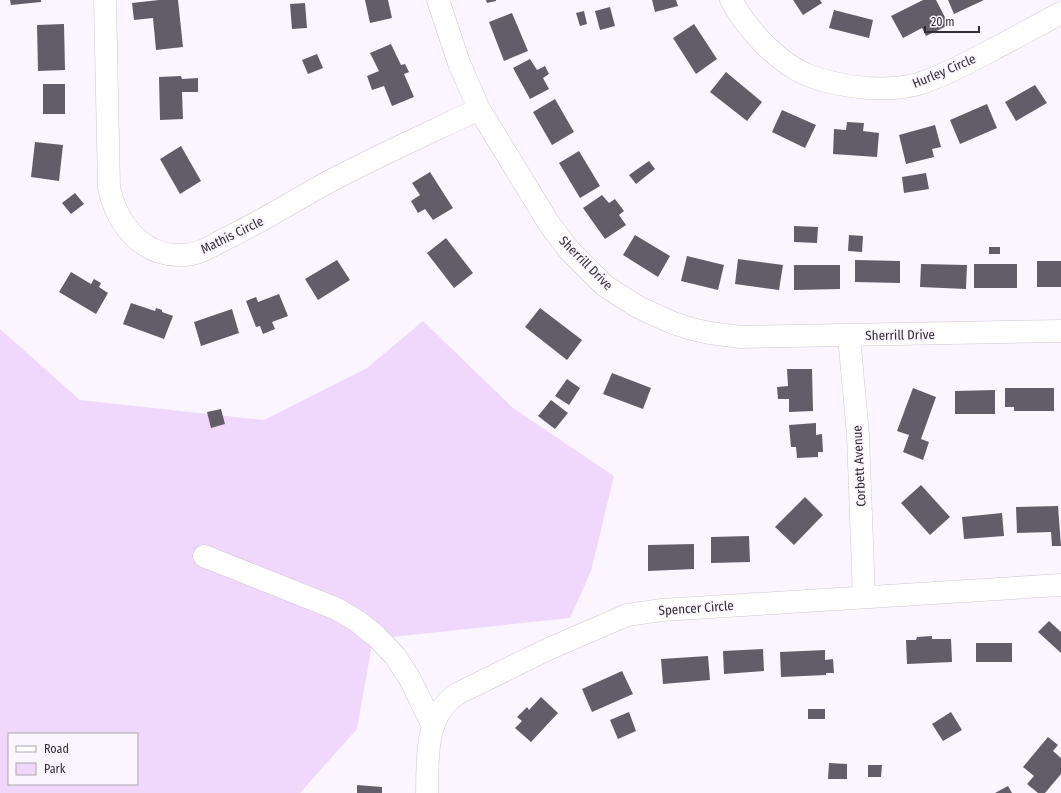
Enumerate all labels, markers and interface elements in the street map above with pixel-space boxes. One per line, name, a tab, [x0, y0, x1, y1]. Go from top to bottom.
scale bar	[925, 8, 979, 34]
text: 20 m	[931, 15, 955, 29]
street label: Hurley Circle	[910, 51, 978, 91]
street label: Mathis Circle	[198, 213, 266, 257]
street label: Sherrill Drive	[556, 233, 616, 293]
street label: Sherrill Drive	[865, 327, 935, 343]
street label: Corbett Avenue	[849, 425, 869, 507]
street label: Spencer Circle	[658, 598, 734, 618]
legend	[8, 733, 138, 785]
text: Road	[44, 742, 69, 756]
text: Park	[44, 762, 66, 776]

